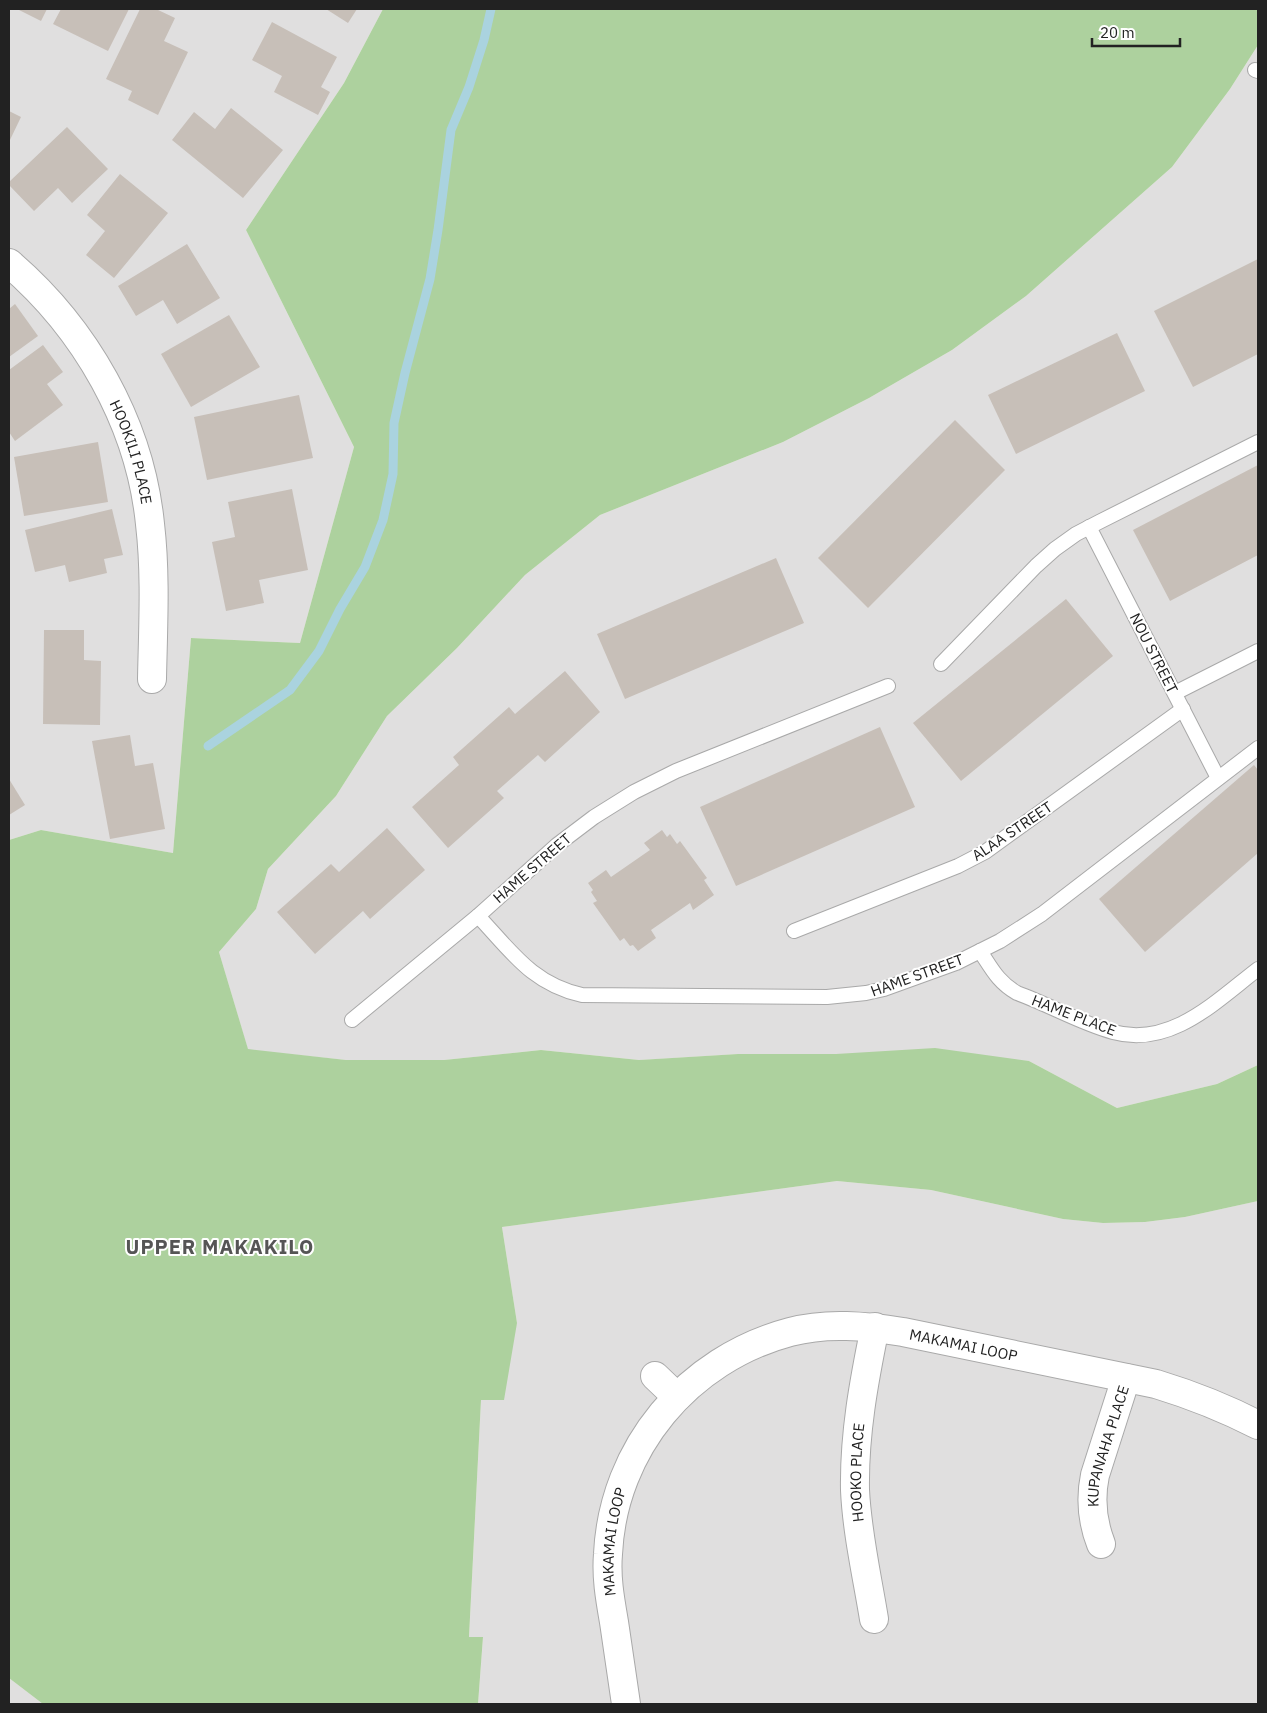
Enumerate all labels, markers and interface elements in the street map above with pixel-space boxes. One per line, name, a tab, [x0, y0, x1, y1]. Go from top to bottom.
scale bar	[1092, 15, 1180, 47]
text: 20 m	[1100, 23, 1135, 42]
street label: HOOKILI PLACE	[106, 396, 157, 505]
street label: NOU STREET	[1126, 610, 1183, 697]
street label: ALAA STREET	[968, 797, 1056, 865]
street label: HAME STREET	[489, 829, 575, 907]
street label: HAME STREET	[868, 949, 966, 1001]
street label: HAME PLACE	[1029, 990, 1119, 1040]
district label: UPPER MAKAKILO	[126, 1233, 314, 1260]
street label: MAKAMAI LOOP	[908, 1324, 1019, 1365]
street label: KUPANAHA PLACE	[1083, 1383, 1133, 1507]
street label: HOOKO PLACE	[845, 1422, 868, 1523]
street label: MAKAMAI LOOP	[598, 1485, 630, 1597]

